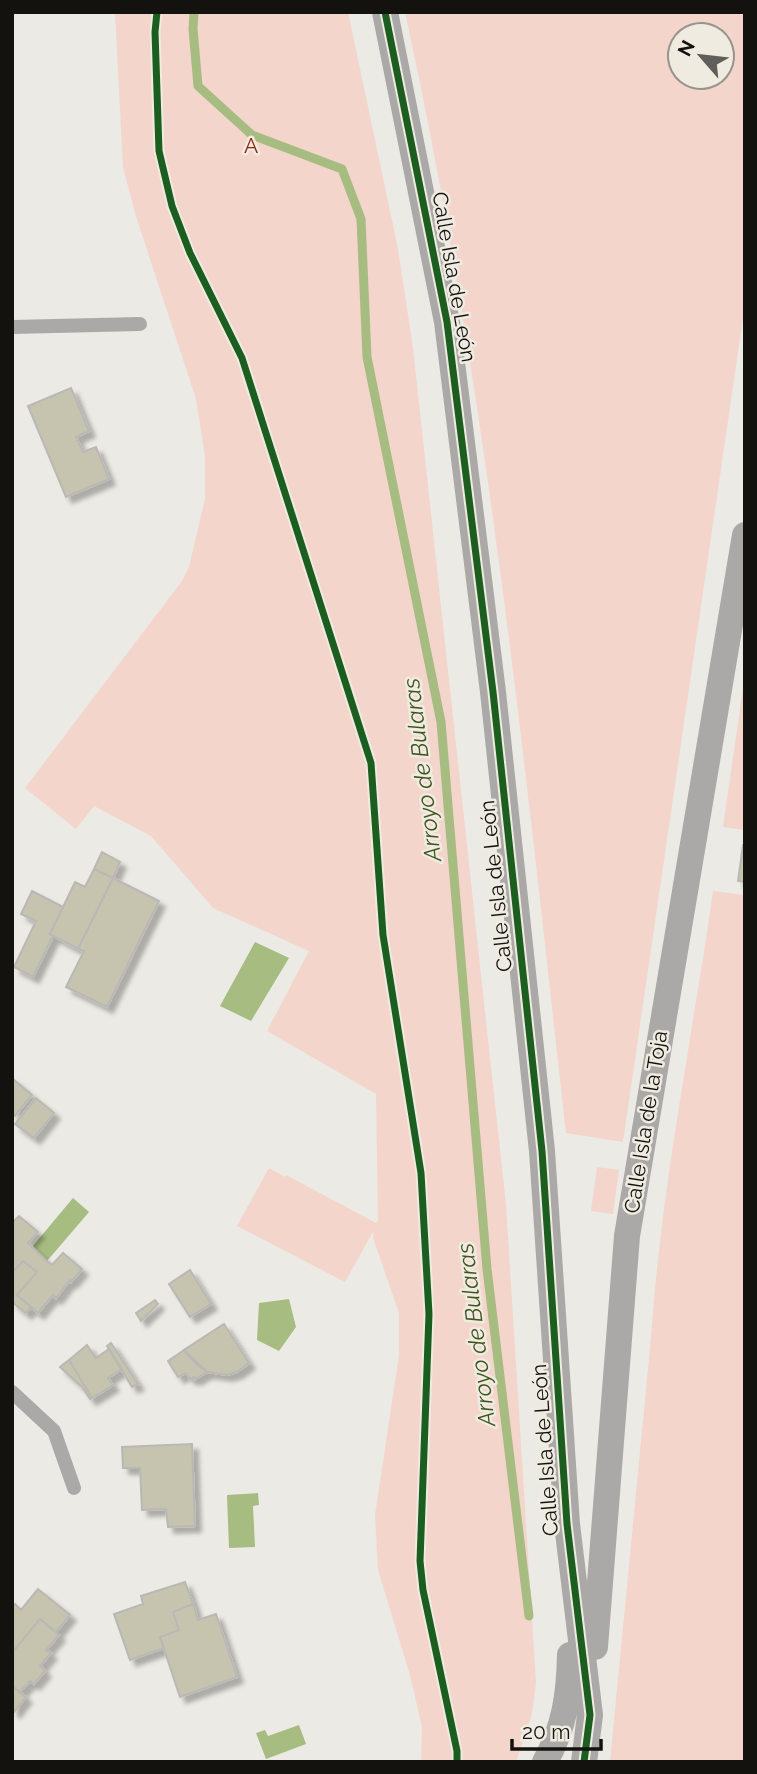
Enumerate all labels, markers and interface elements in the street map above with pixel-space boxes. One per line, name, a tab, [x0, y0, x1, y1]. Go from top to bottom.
north arrow	[666, 21, 736, 91]
text: N	[673, 36, 699, 60]
park label: A	[244, 133, 258, 158]
street label: Calle Isla de León	[427, 190, 482, 364]
water label: Arroyo de Bularas	[397, 677, 446, 865]
street label: Calle Isla de León	[474, 799, 517, 973]
street label: Calle Isla de la Toja	[619, 1029, 672, 1215]
water label: Arroyo de Bularas	[451, 1242, 500, 1430]
street label: Calle Isla de León	[526, 1363, 563, 1537]
scale bar	[512, 1708, 601, 1752]
text: 20 m	[522, 1719, 570, 1744]

